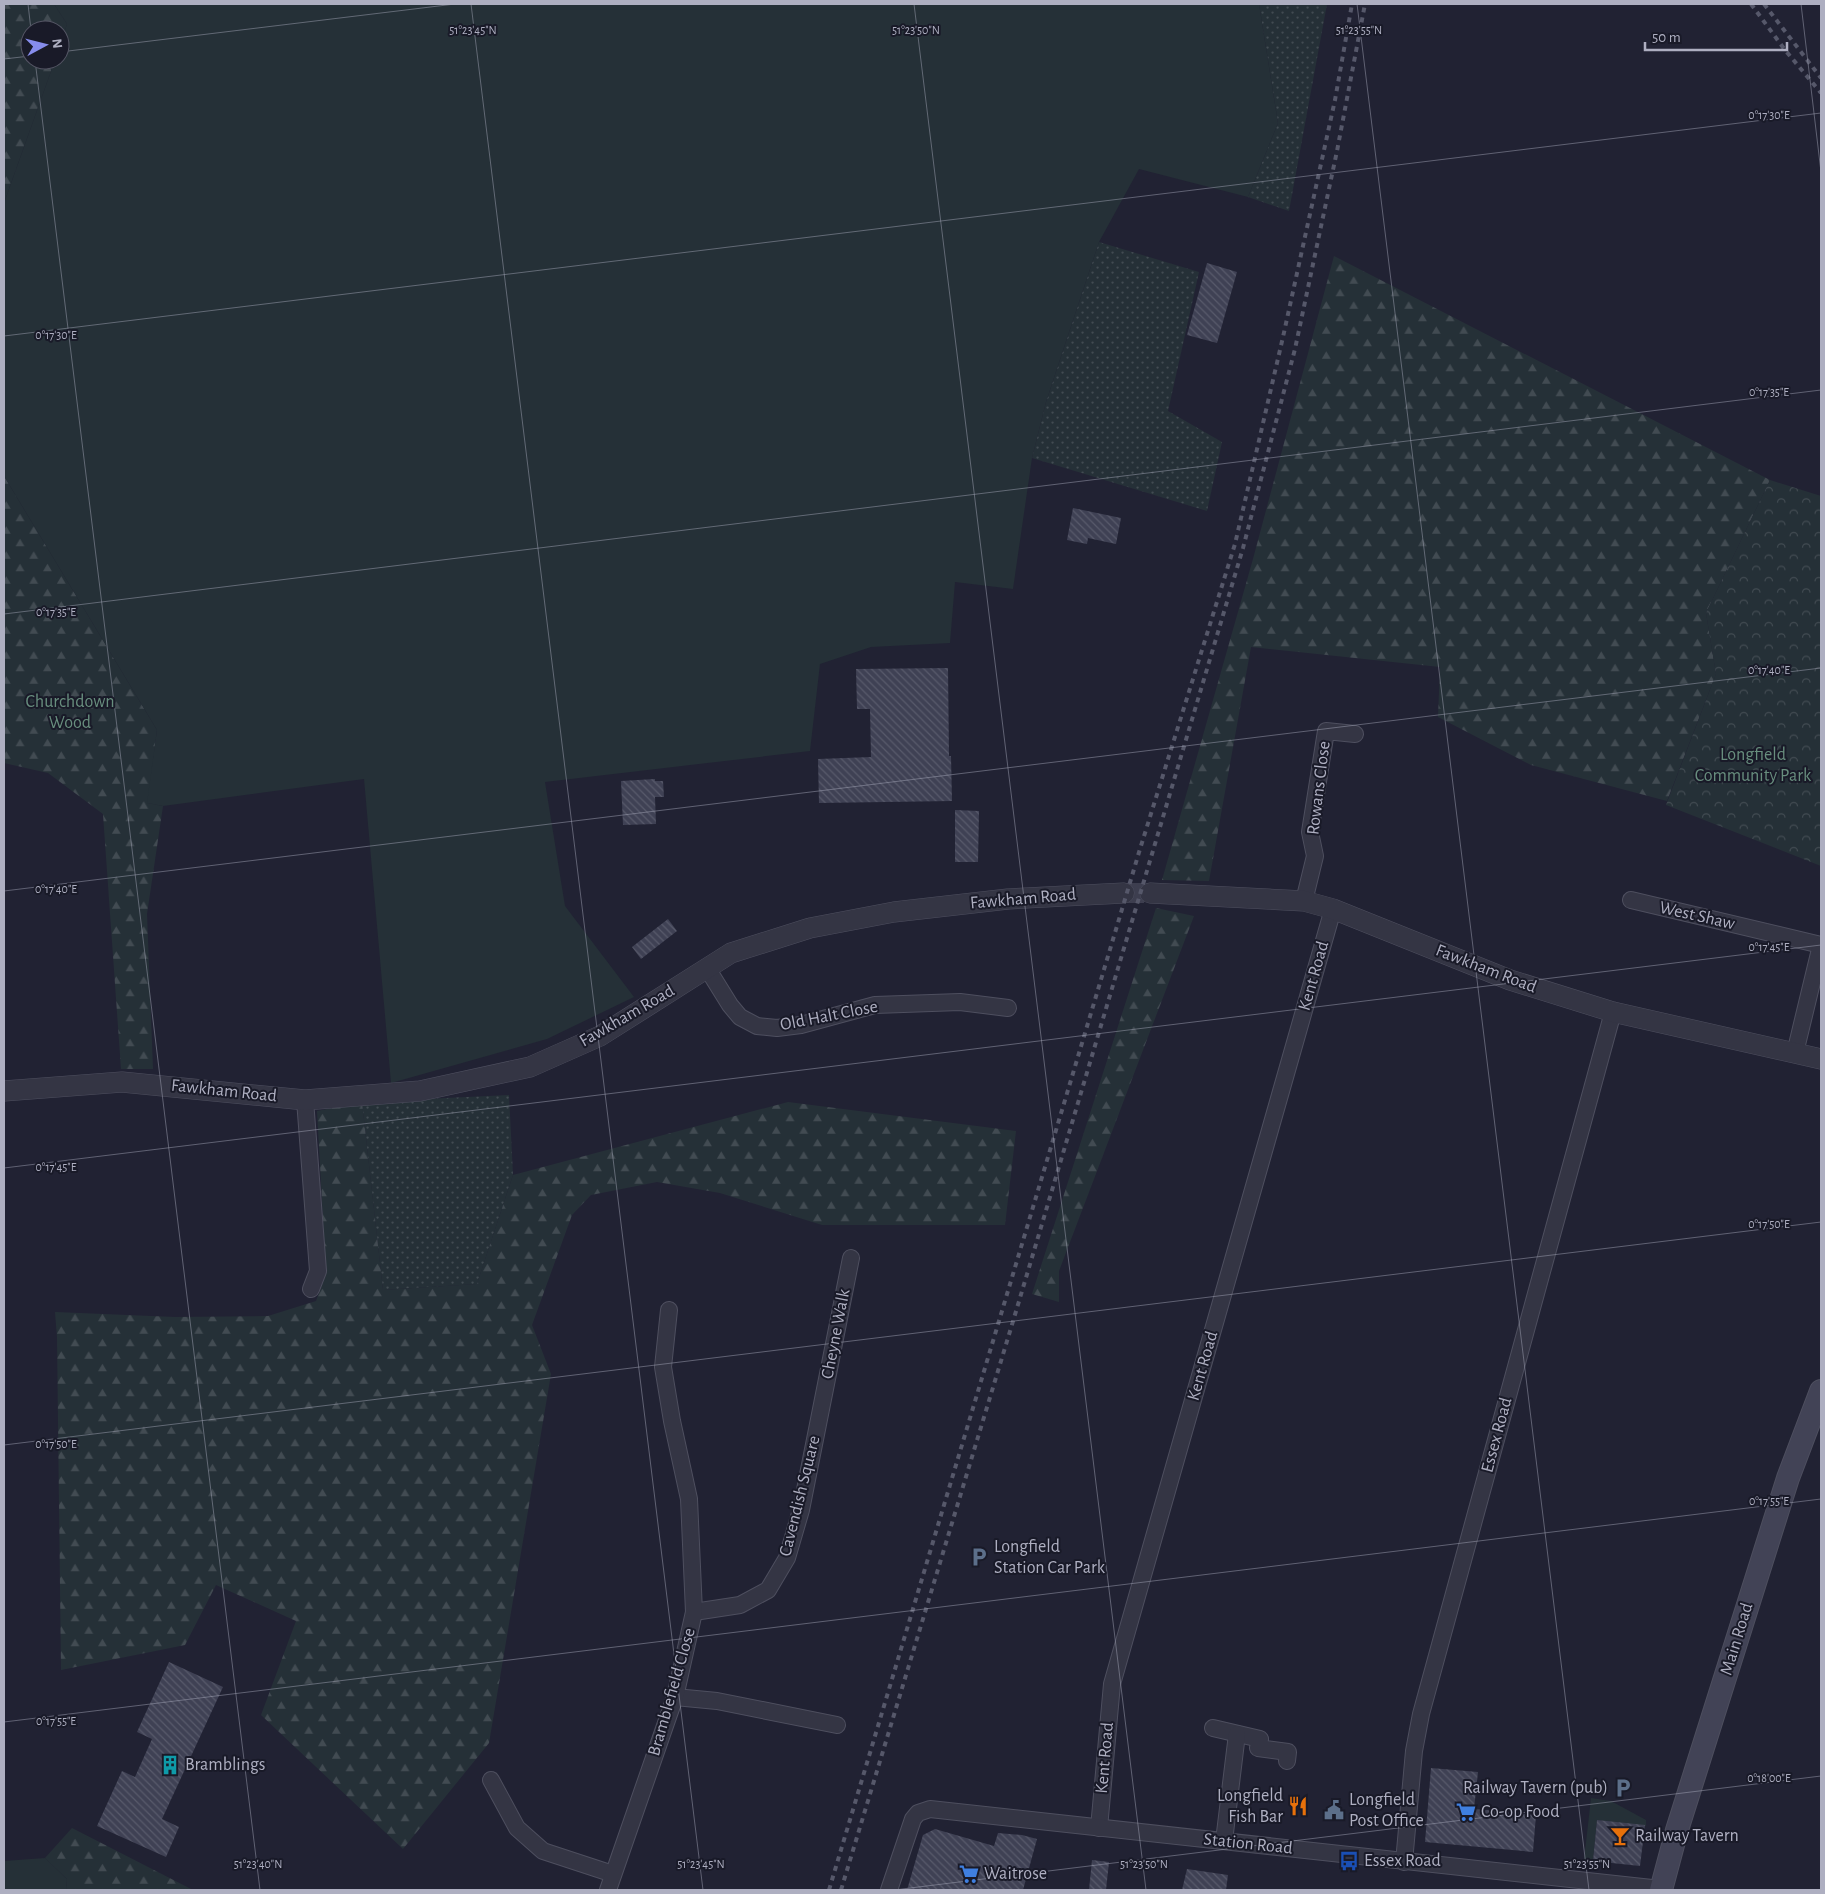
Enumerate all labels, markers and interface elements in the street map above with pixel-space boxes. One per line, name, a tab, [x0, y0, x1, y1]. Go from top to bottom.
north arrow	[20, 20, 70, 70]
scale bar	[1645, 20, 1788, 52]
text: 51°23'45"N	[449, 24, 497, 36]
text: 51°23'50"N	[892, 24, 940, 36]
text: 51°23'55"N	[1336, 24, 1382, 36]
text: 50 m	[1652, 30, 1681, 45]
text: N	[49, 38, 64, 49]
text: 0°17'30"E	[1748, 109, 1790, 121]
text: 0°17'30"E	[35, 329, 77, 341]
text: 0°17'35"E	[1749, 386, 1789, 398]
text: 0°17'35"E	[36, 606, 76, 618]
text: 0°17'40"E	[1748, 664, 1790, 676]
park label: Churchdown Wood	[25, 693, 115, 732]
street label: Rowans Close	[1304, 740, 1334, 836]
park label: Longfield Community Park	[1695, 746, 1812, 785]
text: 0°17'40"E	[35, 883, 77, 895]
street label: Fawkham Road	[969, 885, 1077, 913]
street label: West Shaw	[1658, 899, 1736, 933]
street label: Kent Road	[1295, 939, 1333, 1013]
text: 0°17'45"E	[1749, 941, 1790, 953]
street label: Fawkham Road	[1433, 942, 1539, 996]
street label: Fawkham Road	[576, 982, 678, 1050]
street label: Old Halt Close	[779, 998, 879, 1034]
street label: Fawkham Road	[170, 1076, 278, 1106]
text: 0°17'45"E	[36, 1161, 77, 1173]
text: 0°17'50"E	[1748, 1218, 1790, 1230]
street label: Cheyne Walk	[818, 1287, 854, 1381]
street label: Kent Road	[1184, 1329, 1222, 1403]
street label: Essex Road	[1478, 1396, 1516, 1474]
street label: Cavendish Square	[776, 1434, 824, 1558]
text: 0°17'50"E	[35, 1438, 77, 1450]
text: 0°17'55"E	[1749, 1495, 1789, 1507]
place label: Longfield Station Car Park	[994, 1538, 1106, 1577]
parking icon: Longfield Station Car Park	[968, 1546, 990, 1568]
street label: Main Road	[1717, 1601, 1757, 1677]
street label: Bramblefield Close	[645, 1626, 699, 1758]
text: 0°17'55"E	[36, 1715, 76, 1727]
street label: Kent Road	[1093, 1722, 1117, 1794]
building icon: Bramblings	[159, 1754, 181, 1776]
place label: Bramblings	[185, 1756, 265, 1774]
text: 0°18'00"E	[1747, 1772, 1791, 1784]
parking icon: Railway Tavern (pub)	[1612, 1777, 1634, 1799]
place label: Railway Tavern (pub)	[1463, 1779, 1608, 1797]
place label: Longfield Fish Bar	[1217, 1787, 1283, 1826]
place label: Longfield Post Office	[1349, 1791, 1424, 1830]
restaurant icon: Longfield Fish Bar	[1287, 1795, 1309, 1817]
public building icon: Longfield Post Office	[1323, 1799, 1345, 1821]
supermarket icon: Co-op Food	[1455, 1801, 1477, 1823]
place label: Co-op Food	[1481, 1803, 1560, 1821]
bar icon: Railway Tavern	[1609, 1825, 1631, 1847]
place label: Railway Tavern	[1635, 1827, 1739, 1845]
street label: Station Road	[1203, 1830, 1293, 1858]
bus stop icon: Essex Road	[1338, 1850, 1360, 1872]
place label: Essex Road	[1364, 1852, 1441, 1870]
text: 51°23'40"N	[234, 1858, 282, 1870]
text: 51°23'45"N	[677, 1858, 725, 1870]
text: 51°23'50"N	[1120, 1858, 1168, 1870]
text: 51°23'55"N	[1564, 1858, 1610, 1870]
supermarket icon: Waitrose	[958, 1863, 980, 1885]
place label: Waitrose	[984, 1865, 1047, 1883]

